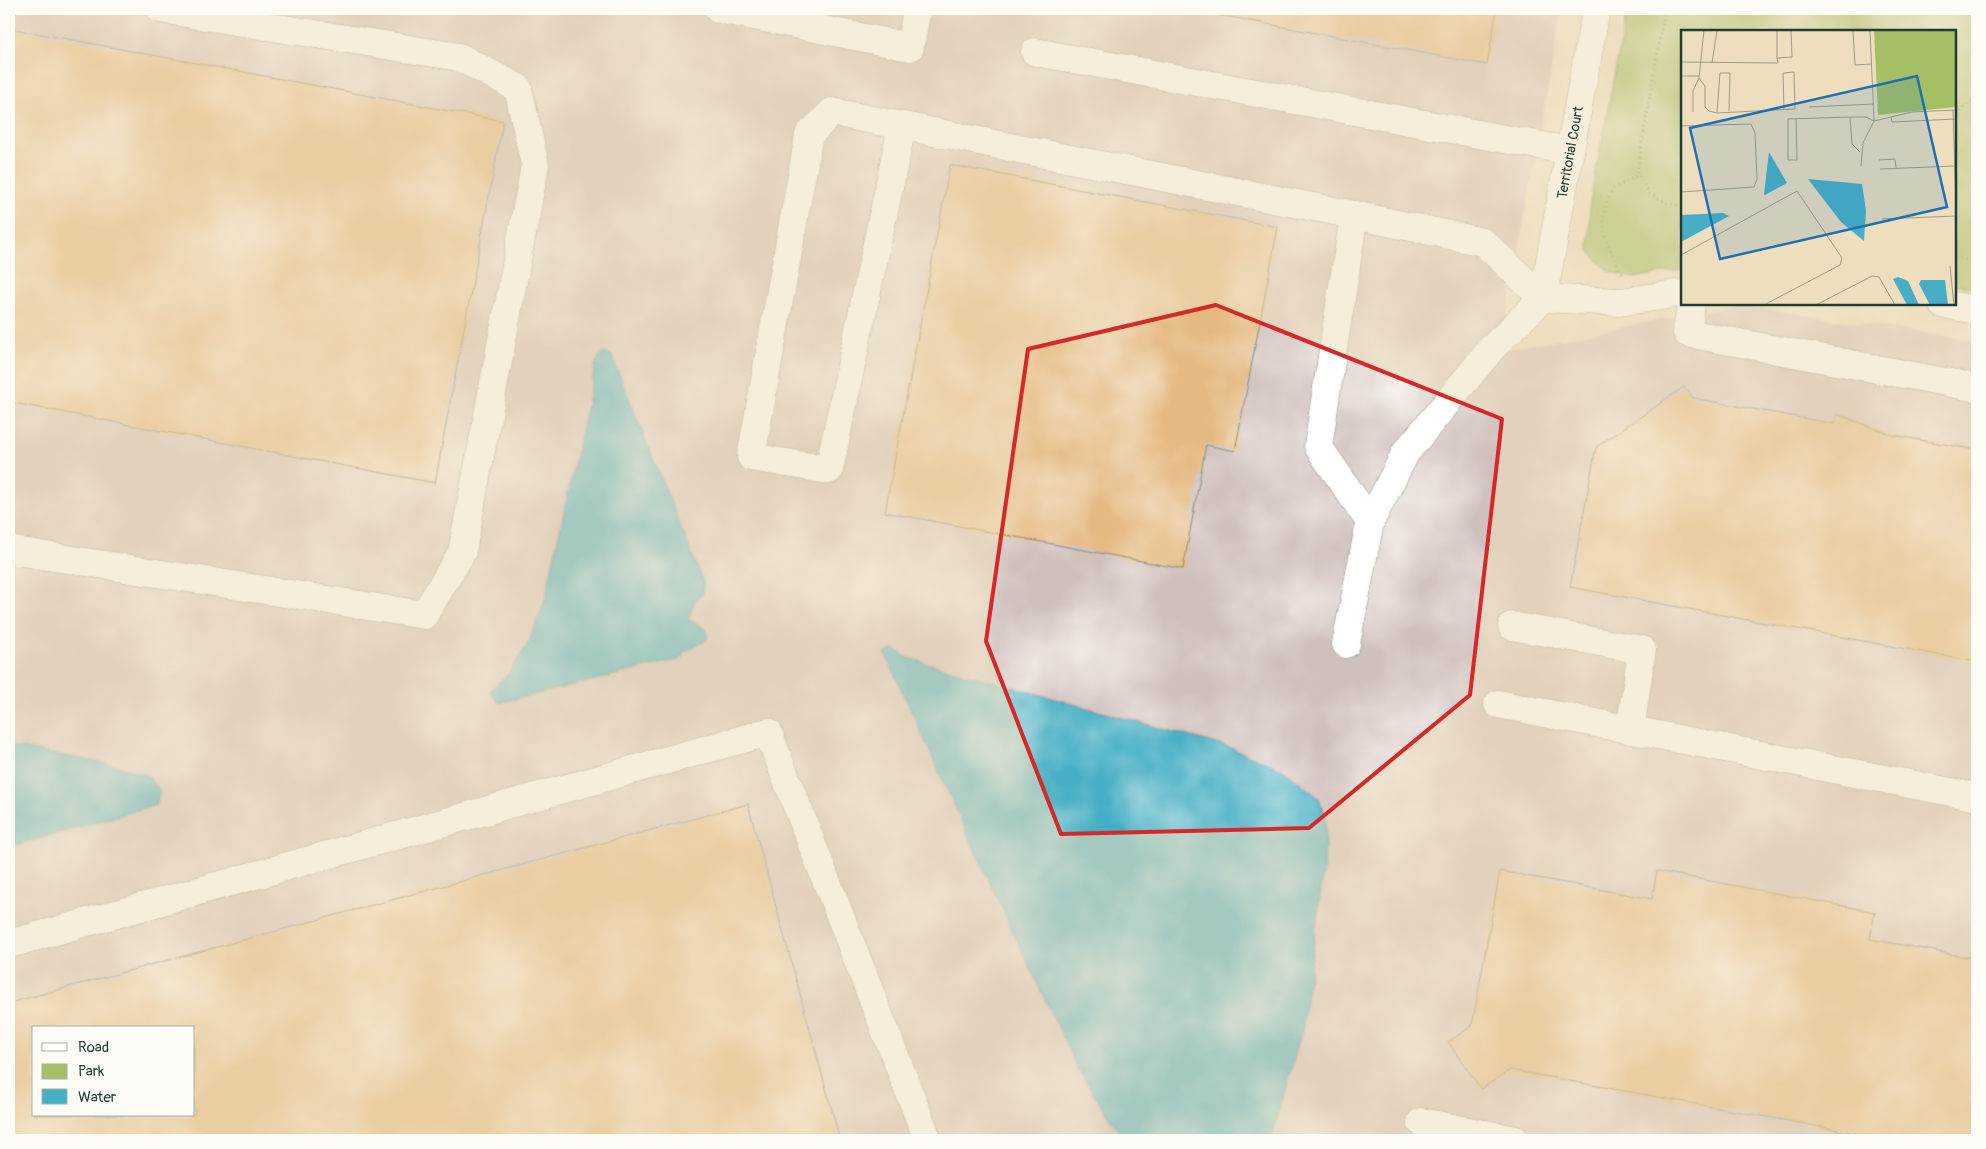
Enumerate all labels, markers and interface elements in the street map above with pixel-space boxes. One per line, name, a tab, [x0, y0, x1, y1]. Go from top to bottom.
inset map	[1681, 30, 1956, 305]
street label: Territorial Court	[1553, 104, 1587, 200]
legend	[32, 1026, 195, 1116]
text: Road	[78, 1038, 109, 1057]
text: Park	[78, 1062, 105, 1081]
text: Water	[78, 1088, 117, 1107]

